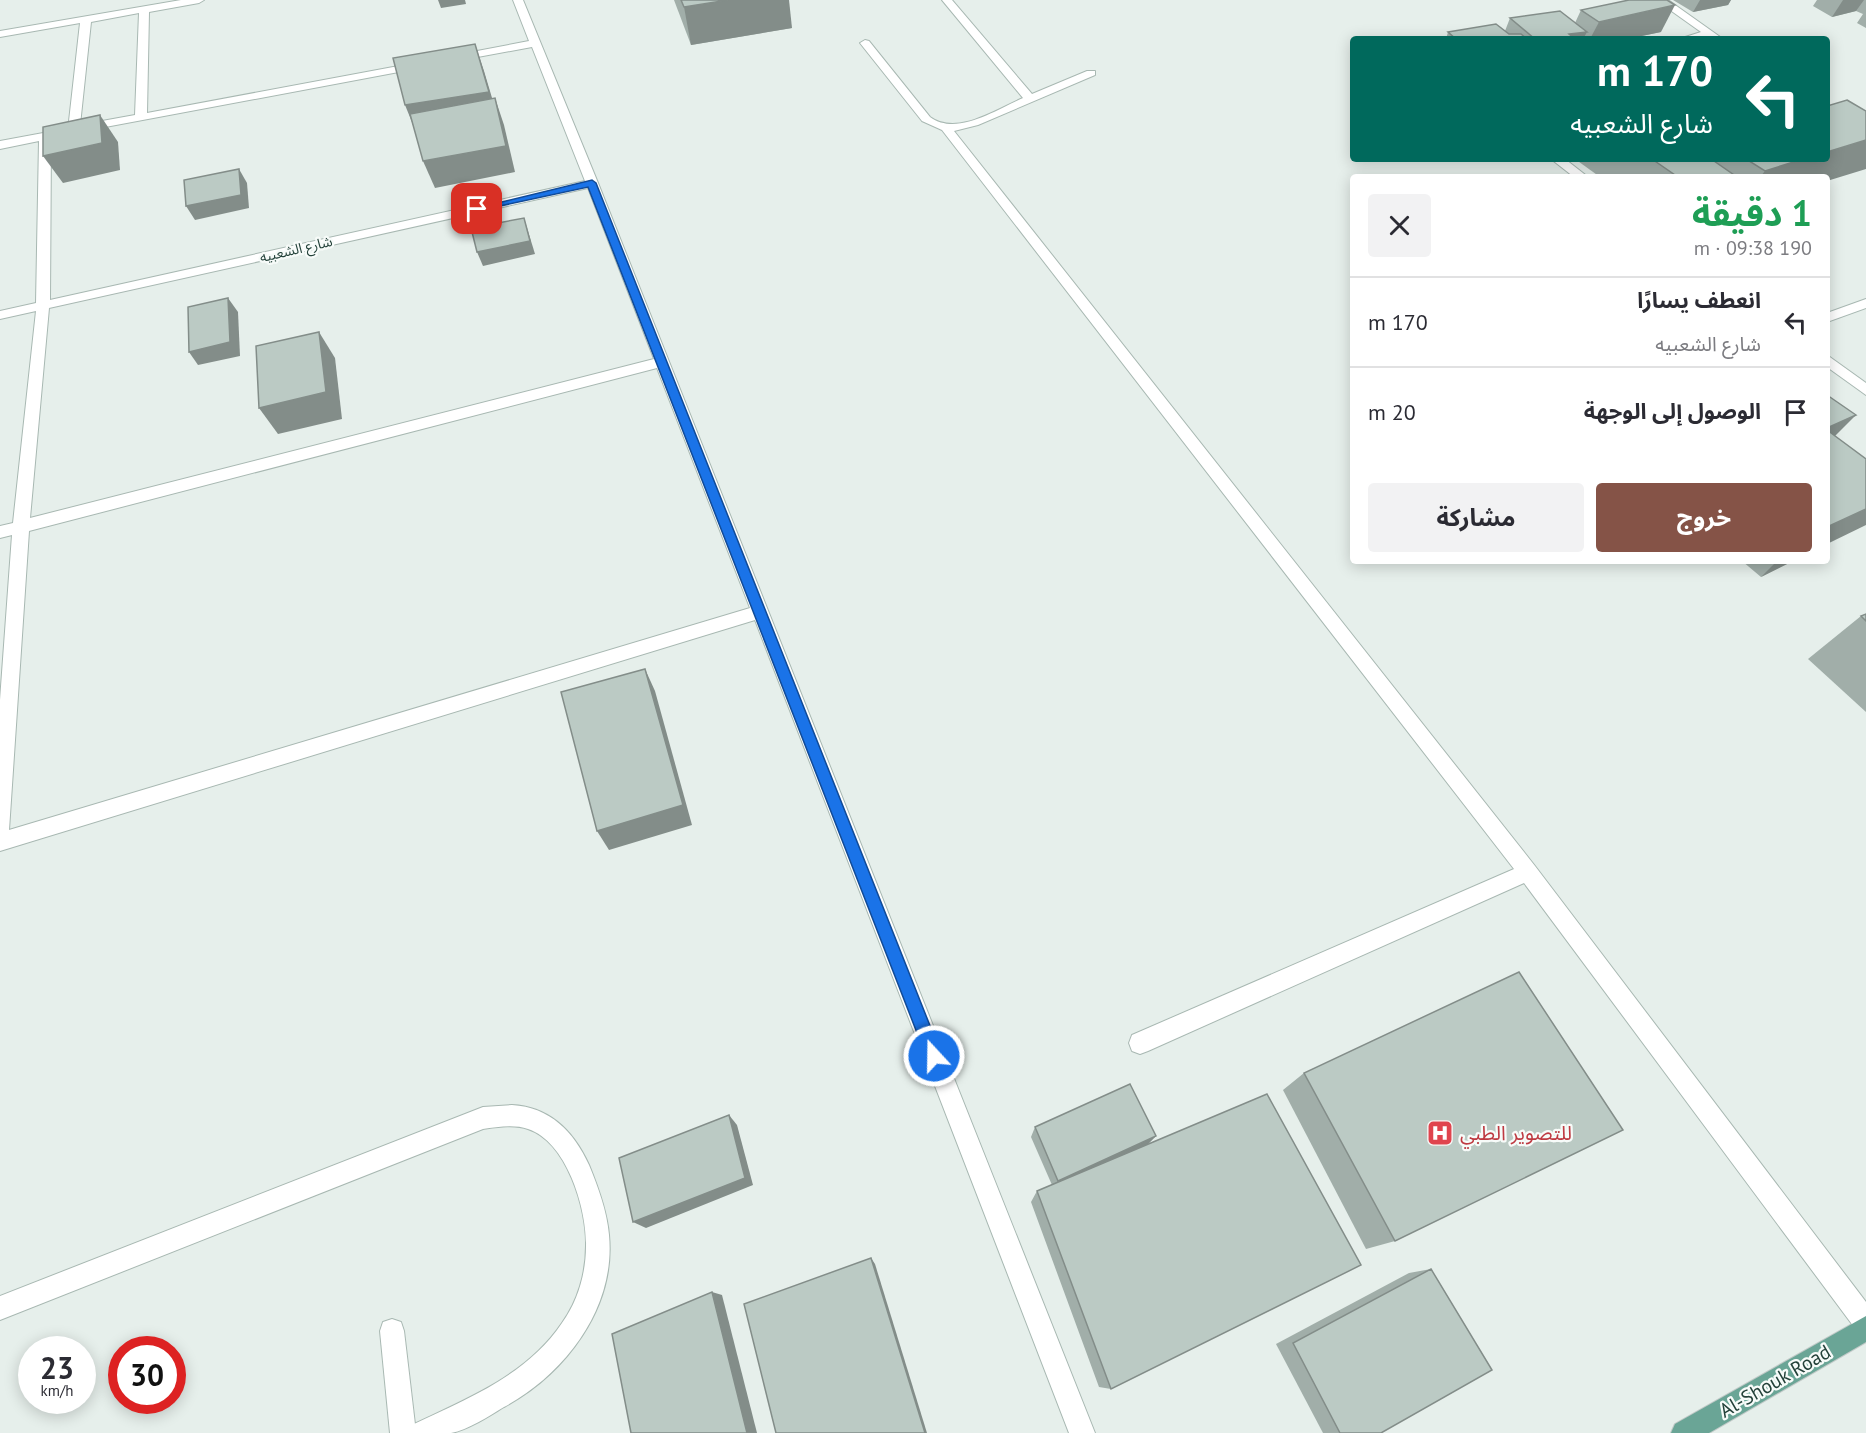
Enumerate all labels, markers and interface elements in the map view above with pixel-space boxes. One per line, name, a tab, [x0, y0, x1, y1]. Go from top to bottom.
text: 170 m	[1597, 43, 1713, 98]
icon: left	[1734, 60, 1812, 138]
text: شارع الشعبيه	[1570, 106, 1713, 140]
pin	[451, 183, 502, 234]
text: 1 دقيقة	[1692, 189, 1812, 236]
icon: arrive	[460, 192, 493, 225]
button: close	[1368, 194, 1431, 257]
street label: شارع الشعبيه	[258, 232, 335, 268]
text: 190 m · 09:38	[1694, 235, 1812, 261]
text: انعطف يسارًا	[1637, 286, 1761, 314]
icon: left	[1779, 306, 1812, 339]
text: 170 m	[1368, 308, 1428, 336]
text: شارع الشعبيه	[1655, 331, 1761, 357]
icon: arrive	[1779, 396, 1812, 429]
text: الوصول إلى الوجهة	[1584, 397, 1761, 425]
text: 20 m	[1368, 398, 1416, 426]
button: مشاركة	[1368, 483, 1584, 552]
button: خروج	[1596, 483, 1812, 552]
position arrow	[902, 1024, 966, 1088]
hospital icon: للتصوير الطبي	[1425, 1118, 1455, 1148]
place label: للتصوير الطبي	[1460, 1120, 1572, 1149]
speed limit sign: 30	[108, 1336, 186, 1414]
street label: Al-Shouk Road	[1715, 1339, 1835, 1423]
text: 23	[40, 1348, 74, 1387]
text: km/h	[41, 1381, 73, 1400]

